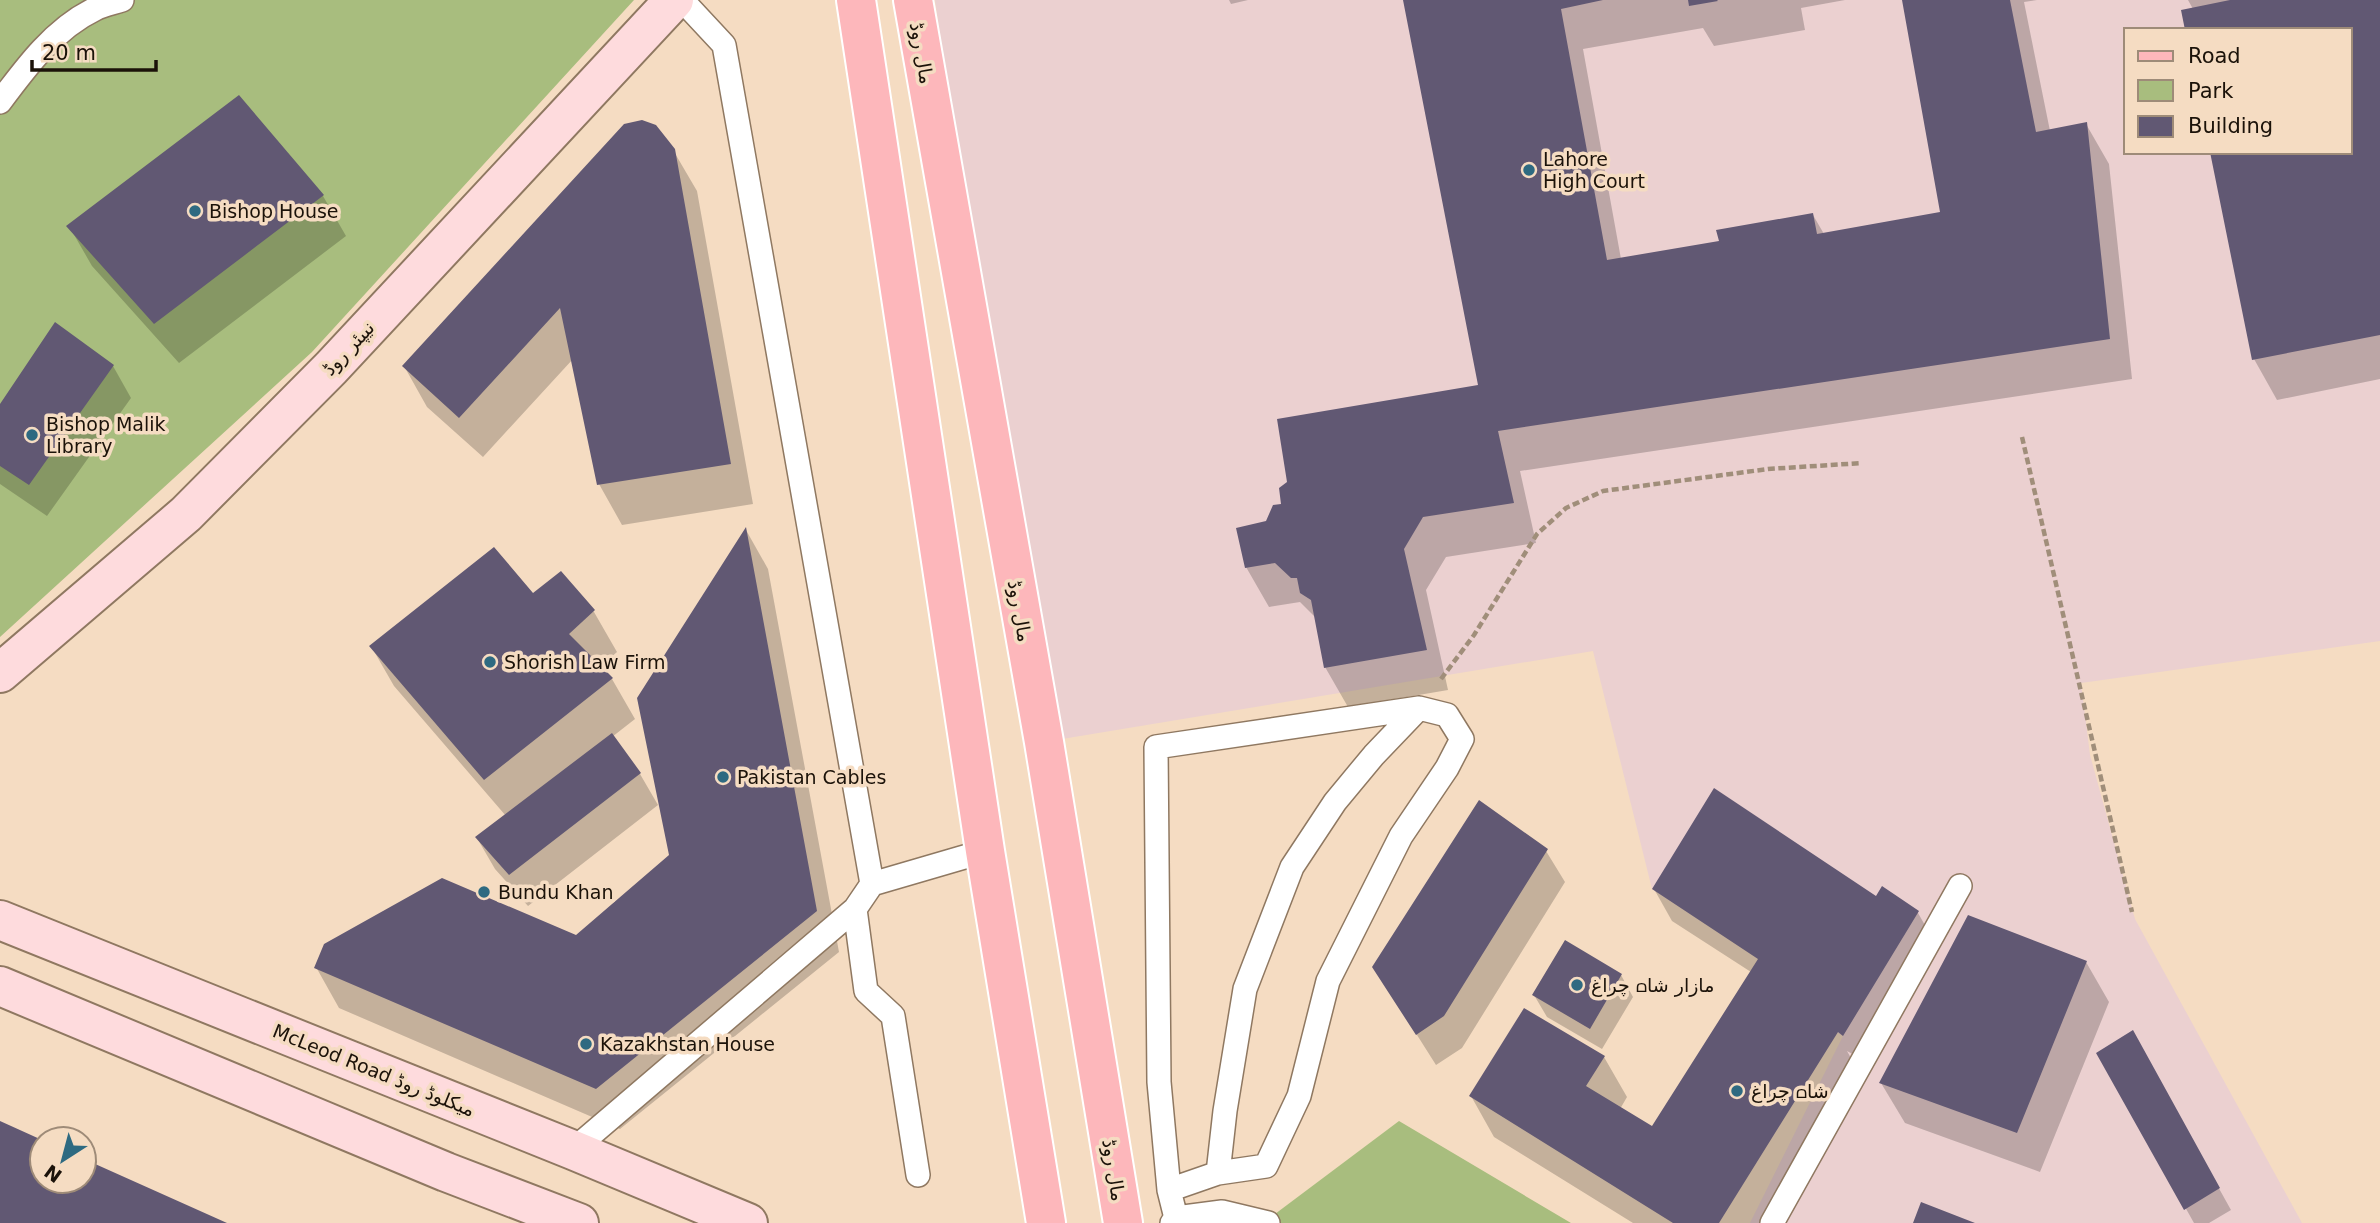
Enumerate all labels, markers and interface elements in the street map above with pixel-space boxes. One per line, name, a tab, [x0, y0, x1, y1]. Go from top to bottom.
street label: مال روڈ	[905, 20, 938, 86]
scale bar	[32, 28, 156, 72]
legend	[2124, 28, 2352, 154]
text: 20 m	[42, 41, 96, 65]
text: Road	[2188, 44, 2241, 68]
text: Park	[2188, 79, 2234, 103]
text: Building	[2188, 114, 2273, 138]
place label: Lahore High Court	[1543, 148, 1645, 192]
marker: Lahore High Court	[1521, 162, 1537, 178]
place label: Bishop House	[209, 200, 339, 222]
marker: Bishop House	[187, 203, 203, 219]
street label: نیپئر روڈ	[318, 316, 379, 380]
place label: Bishop Malik Library	[46, 413, 166, 457]
marker: Bishop Malik Library	[24, 427, 40, 443]
street label: مال روڈ	[1003, 578, 1036, 644]
place label: Shorish Law Firm	[504, 651, 665, 673]
marker: Shorish Law Firm	[482, 654, 498, 670]
place label: Pakistan Cables	[737, 766, 886, 788]
marker: Pakistan Cables	[715, 769, 731, 785]
place label: Bundu Khan	[498, 881, 613, 903]
marker: Bundu Khan	[476, 884, 492, 900]
place label: مازار شاہ چراغ	[1591, 974, 1714, 997]
marker: مازار شاہ چراغ	[1569, 977, 1585, 993]
street label: McLeod Road میکلوڈ روڈ	[269, 1019, 478, 1122]
place label: Kazakhstan House	[600, 1033, 775, 1055]
marker: Kazakhstan House	[578, 1036, 594, 1052]
place label: شاہ چراغ	[1751, 1080, 1829, 1103]
marker: شاہ چراغ	[1729, 1083, 1745, 1099]
north arrow	[28, 1125, 98, 1195]
street label: مال روڈ	[1097, 1137, 1130, 1203]
text: N	[40, 1160, 66, 1187]

